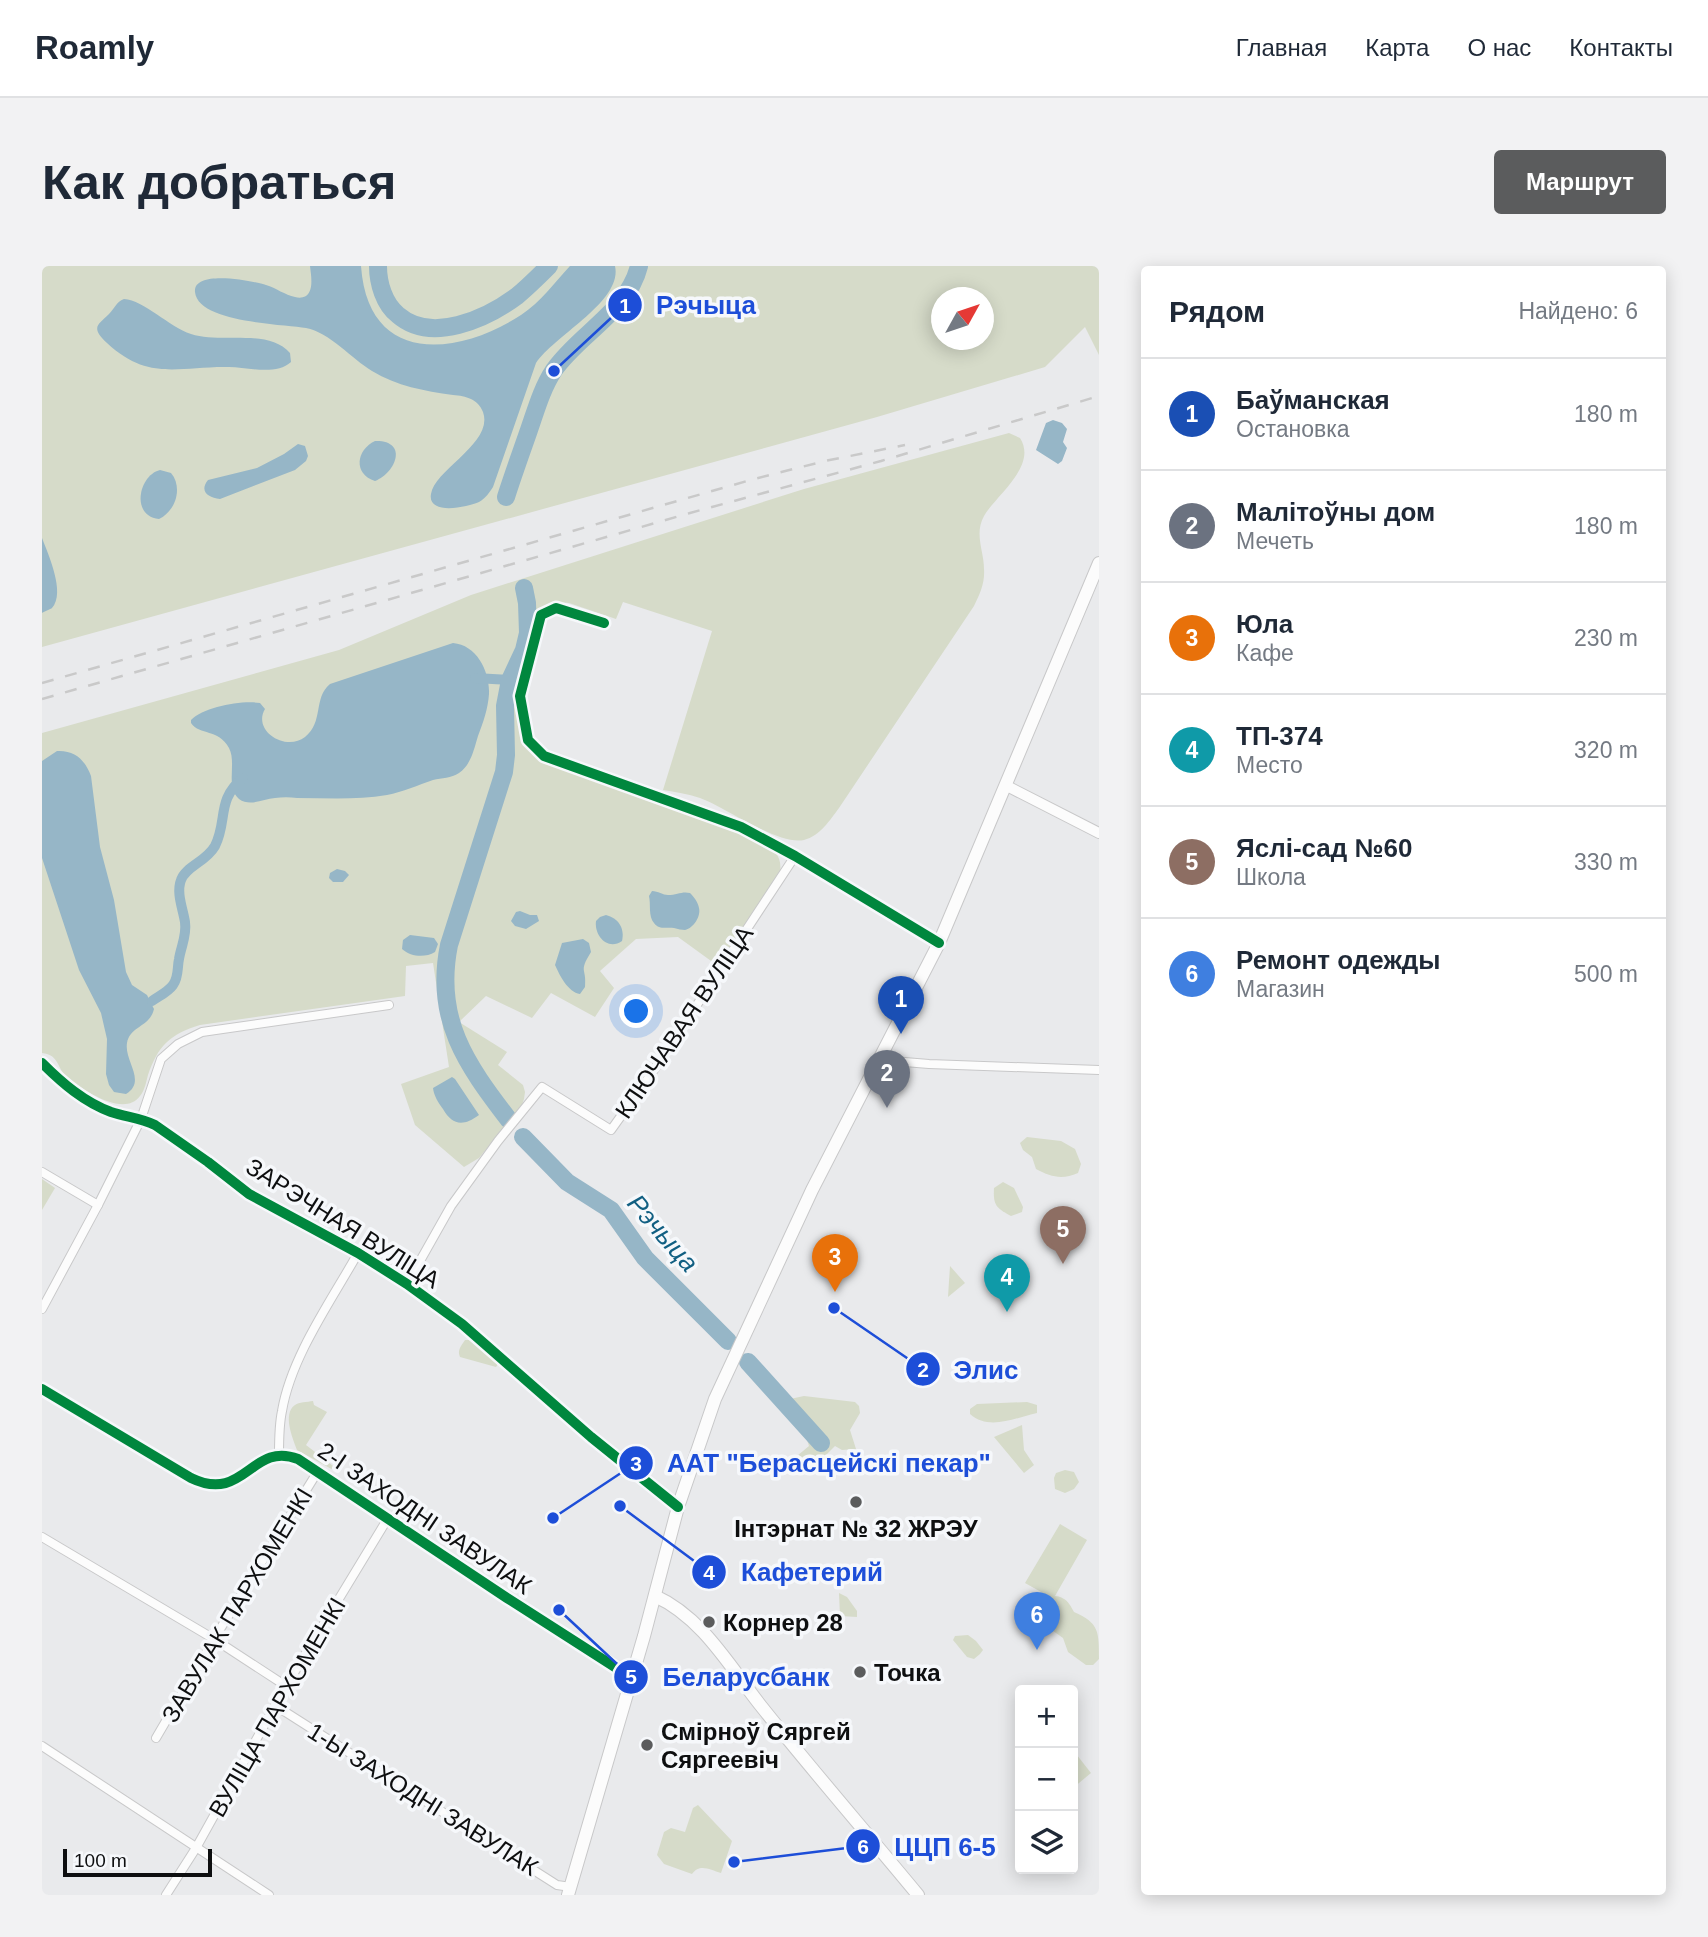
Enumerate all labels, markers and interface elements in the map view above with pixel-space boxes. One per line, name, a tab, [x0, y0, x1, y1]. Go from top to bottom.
text: Roamly	[35, 29, 154, 66]
text: Главная	[1236, 34, 1327, 61]
text: Карта	[1365, 34, 1429, 61]
text: О нас	[1467, 34, 1531, 61]
text: Контакты	[1569, 34, 1673, 61]
button: Маршрут	[1494, 150, 1666, 214]
text: Как добраться	[42, 155, 396, 209]
callout: Рэчыца	[607, 282, 770, 329]
north arrow	[931, 287, 994, 350]
text: Рэчыца	[656, 290, 756, 320]
text: 1	[619, 294, 631, 317]
text: Рядом	[1169, 295, 1265, 328]
text: Найдено: 6	[1518, 298, 1638, 324]
text: Баўманская	[1236, 385, 1390, 415]
text: 1	[1186, 401, 1198, 427]
text: 180 m	[1574, 401, 1638, 427]
text: Остановка	[1236, 416, 1350, 442]
text: Малітоўны дом	[1236, 497, 1435, 527]
text: 2	[1186, 513, 1198, 539]
text: 180 m	[1574, 513, 1638, 539]
text: Мечеть	[1236, 528, 1314, 554]
text: Юла	[1236, 609, 1293, 639]
text: 3	[1186, 625, 1198, 651]
text: 230 m	[1574, 625, 1638, 651]
text: Кафе	[1236, 640, 1294, 666]
text: ТП-374	[1236, 721, 1323, 751]
text: 4	[1186, 737, 1198, 763]
text: 320 m	[1574, 737, 1638, 763]
text: Место	[1236, 752, 1303, 778]
text: Яслі-сад №60	[1236, 833, 1412, 863]
text: 5	[1186, 849, 1198, 875]
text: 330 m	[1574, 849, 1638, 875]
text: Школа	[1236, 864, 1306, 890]
street label: КЛЮЧАВАЯ ВУЛІЦА	[610, 921, 758, 1123]
text: Ремонт одежды	[1236, 945, 1441, 975]
text: 6	[1186, 961, 1198, 987]
text: 500 m	[1574, 961, 1638, 987]
pin: 1	[878, 976, 924, 1034]
text: Магазин	[1236, 976, 1325, 1002]
your location	[619, 994, 653, 1028]
pin: 2	[864, 1050, 910, 1108]
street label: ЗАРЭЧНАЯ ВУЛІЦА	[241, 1152, 445, 1294]
water label: Рэчыца	[621, 1188, 705, 1278]
pin: 5	[1040, 1206, 1086, 1264]
pin: 3	[812, 1234, 858, 1292]
pin: 4	[984, 1254, 1030, 1312]
callout: Элис	[905, 1346, 1033, 1393]
text: Элис	[954, 1355, 1018, 1385]
text: 2	[917, 1358, 929, 1381]
street label: 2-І ЗАХОДНІ ЗАВУЛАК	[313, 1437, 537, 1599]
callout: ААТ "Берасцейскі пекар"	[619, 1440, 1005, 1487]
text: ААТ "Берасцейскі пекар"	[667, 1448, 991, 1478]
text: 3	[630, 1452, 642, 1475]
street label: ЗАВУЛАК ПАРХОМЕНКІ	[156, 1483, 318, 1727]
marker: Інтэрнат № 32 ЖРЭУ	[848, 1494, 864, 1510]
place label: Інтэрнат № 32 ЖРЭУ	[734, 1515, 979, 1542]
callout: Кафетерий	[691, 1549, 897, 1596]
text: Кафетерий	[741, 1557, 883, 1587]
text: 4	[703, 1561, 715, 1584]
pin: 6	[1014, 1592, 1060, 1650]
street label: ВУЛІЦА ПАРХОМЕНКІ	[203, 1593, 351, 1821]
place label: Корнер 28	[723, 1609, 843, 1636]
marker: Корнер 28	[701, 1614, 717, 1630]
callout: Беларусбанк	[614, 1653, 843, 1700]
place label: Точка	[874, 1659, 941, 1686]
text: Беларусбанк	[663, 1662, 830, 1692]
marker: Точка	[852, 1664, 868, 1680]
text: 5	[625, 1665, 637, 1688]
map controls	[1015, 1685, 1078, 1874]
button: +	[1015, 1685, 1078, 1748]
street label: 1-Ы ЗАХОДНІ ЗАВУЛАК	[303, 1717, 543, 1881]
place label: Смірноў Сяргей Сяргеевіч	[661, 1718, 851, 1773]
marker: Смірноў Сяргей Сяргеевіч	[639, 1737, 655, 1753]
button: −	[1015, 1748, 1078, 1811]
button: layers	[1015, 1811, 1078, 1874]
callout: ЦЦП 6-5	[846, 1823, 1010, 1870]
text: ЦЦП 6-5	[894, 1832, 996, 1862]
text: 6	[857, 1835, 869, 1858]
scale bar	[63, 1846, 212, 1878]
text: 100 m	[74, 1850, 127, 1871]

